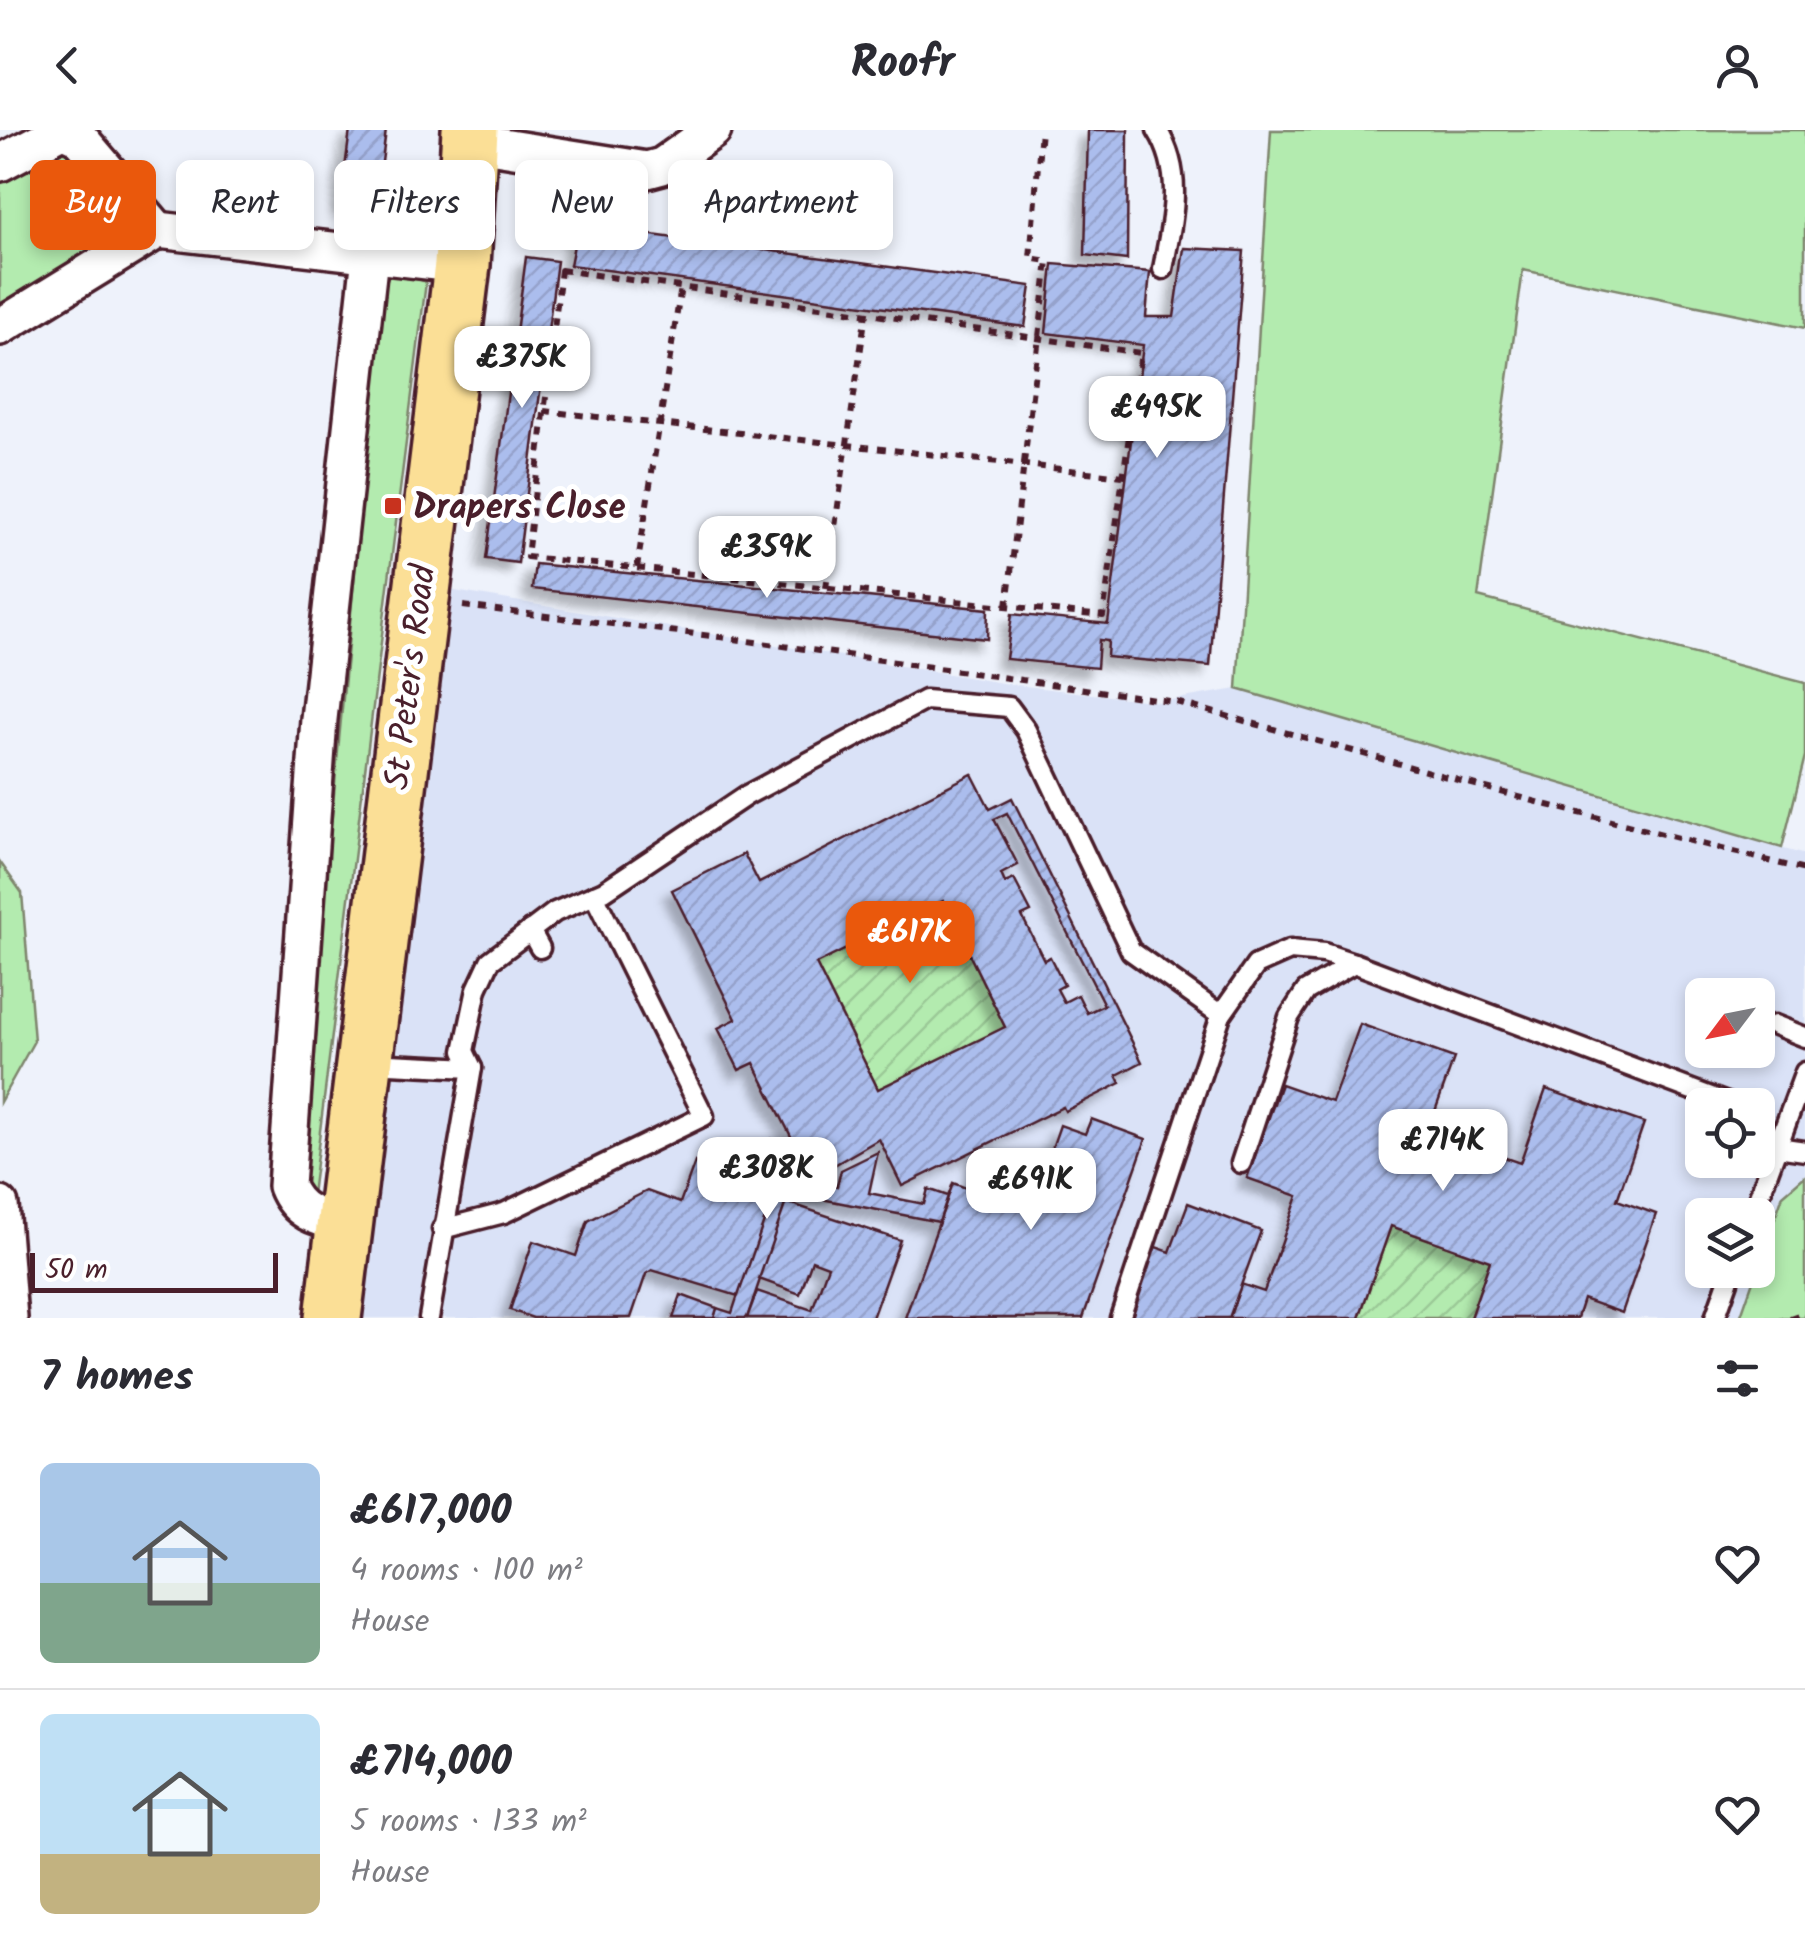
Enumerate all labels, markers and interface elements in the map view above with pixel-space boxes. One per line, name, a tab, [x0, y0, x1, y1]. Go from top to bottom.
text: Roofr	[851, 29, 954, 101]
icon: back	[40, 38, 95, 93]
icon: person	[1710, 38, 1765, 93]
chip: Buy	[30, 160, 156, 250]
chip: Rent	[176, 160, 314, 250]
chip: Filters	[334, 160, 495, 250]
chip: New	[515, 160, 648, 250]
chip: Apartment	[668, 160, 893, 250]
pin: £375K	[452, 326, 592, 411]
text: £375K	[476, 333, 568, 384]
pin: £495K	[1087, 376, 1227, 461]
text: £495K	[1111, 383, 1203, 434]
place label: Drapers Close	[413, 481, 626, 537]
marker: Drapers Close	[382, 495, 404, 517]
pin: £359K	[697, 516, 837, 601]
text: £359K	[721, 523, 813, 574]
street label: St Peter's Road	[370, 560, 454, 793]
pin: £617K	[840, 901, 980, 986]
text: £617K	[868, 908, 952, 959]
north arrow	[1685, 978, 1775, 1068]
map controls	[1685, 978, 1775, 1288]
button: locate	[1685, 1088, 1775, 1178]
pin: £714K	[1373, 1109, 1513, 1194]
text: £714K	[1401, 1116, 1485, 1167]
pin: £308K	[697, 1137, 837, 1222]
text: £308K	[719, 1144, 815, 1195]
pin: £691K	[961, 1148, 1101, 1233]
text: £691K	[988, 1155, 1074, 1206]
button: layers	[1685, 1198, 1775, 1288]
scale bar	[30, 1248, 278, 1292]
text: 50 m	[45, 1248, 108, 1293]
text: 7 homes	[40, 1345, 193, 1412]
icon: filters	[1710, 1351, 1765, 1406]
text: £617,000	[350, 1479, 512, 1546]
icon: home	[120, 1503, 240, 1623]
icon: heart	[1710, 1536, 1765, 1591]
text: 4 rooms · 100 m²	[350, 1546, 583, 1597]
text: House	[350, 1597, 429, 1648]
text: £714,000	[350, 1730, 512, 1797]
icon: home	[120, 1754, 240, 1874]
icon: heart	[1710, 1787, 1765, 1842]
text: 5 rooms · 133 m²	[350, 1797, 587, 1848]
text: House	[350, 1848, 429, 1899]

